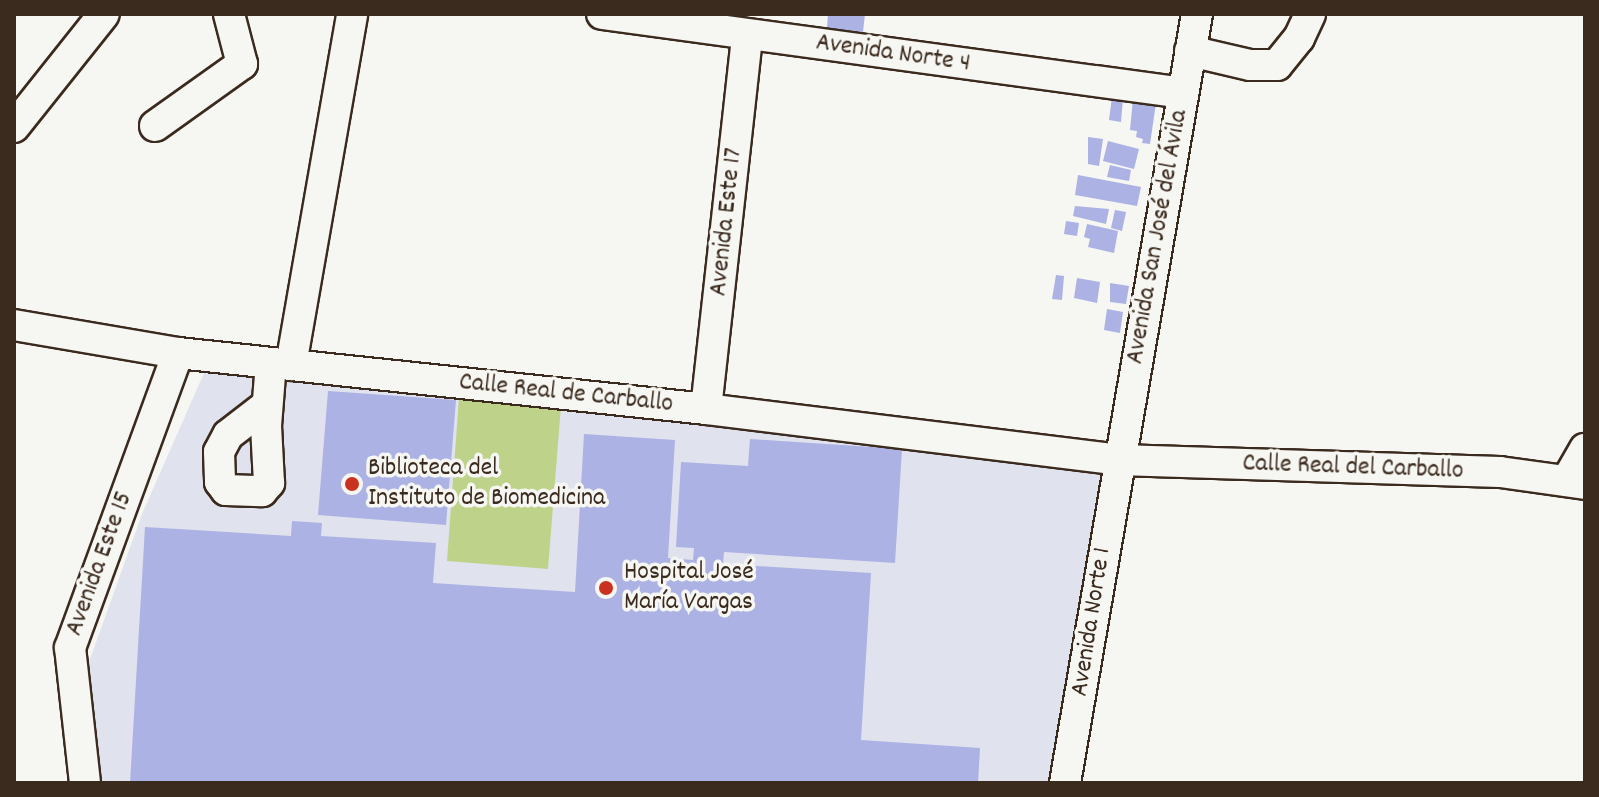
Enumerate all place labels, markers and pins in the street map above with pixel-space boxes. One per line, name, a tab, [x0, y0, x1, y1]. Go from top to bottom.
place label: Biblioteca del Instituto de Biomedicina	[368, 453, 605, 514]
marker: Biblioteca del Instituto de Biomedicina	[343, 475, 361, 493]
place label: Hospital José María Vargas	[624, 557, 754, 618]
marker: Hospital José María Vargas	[595, 577, 617, 599]

